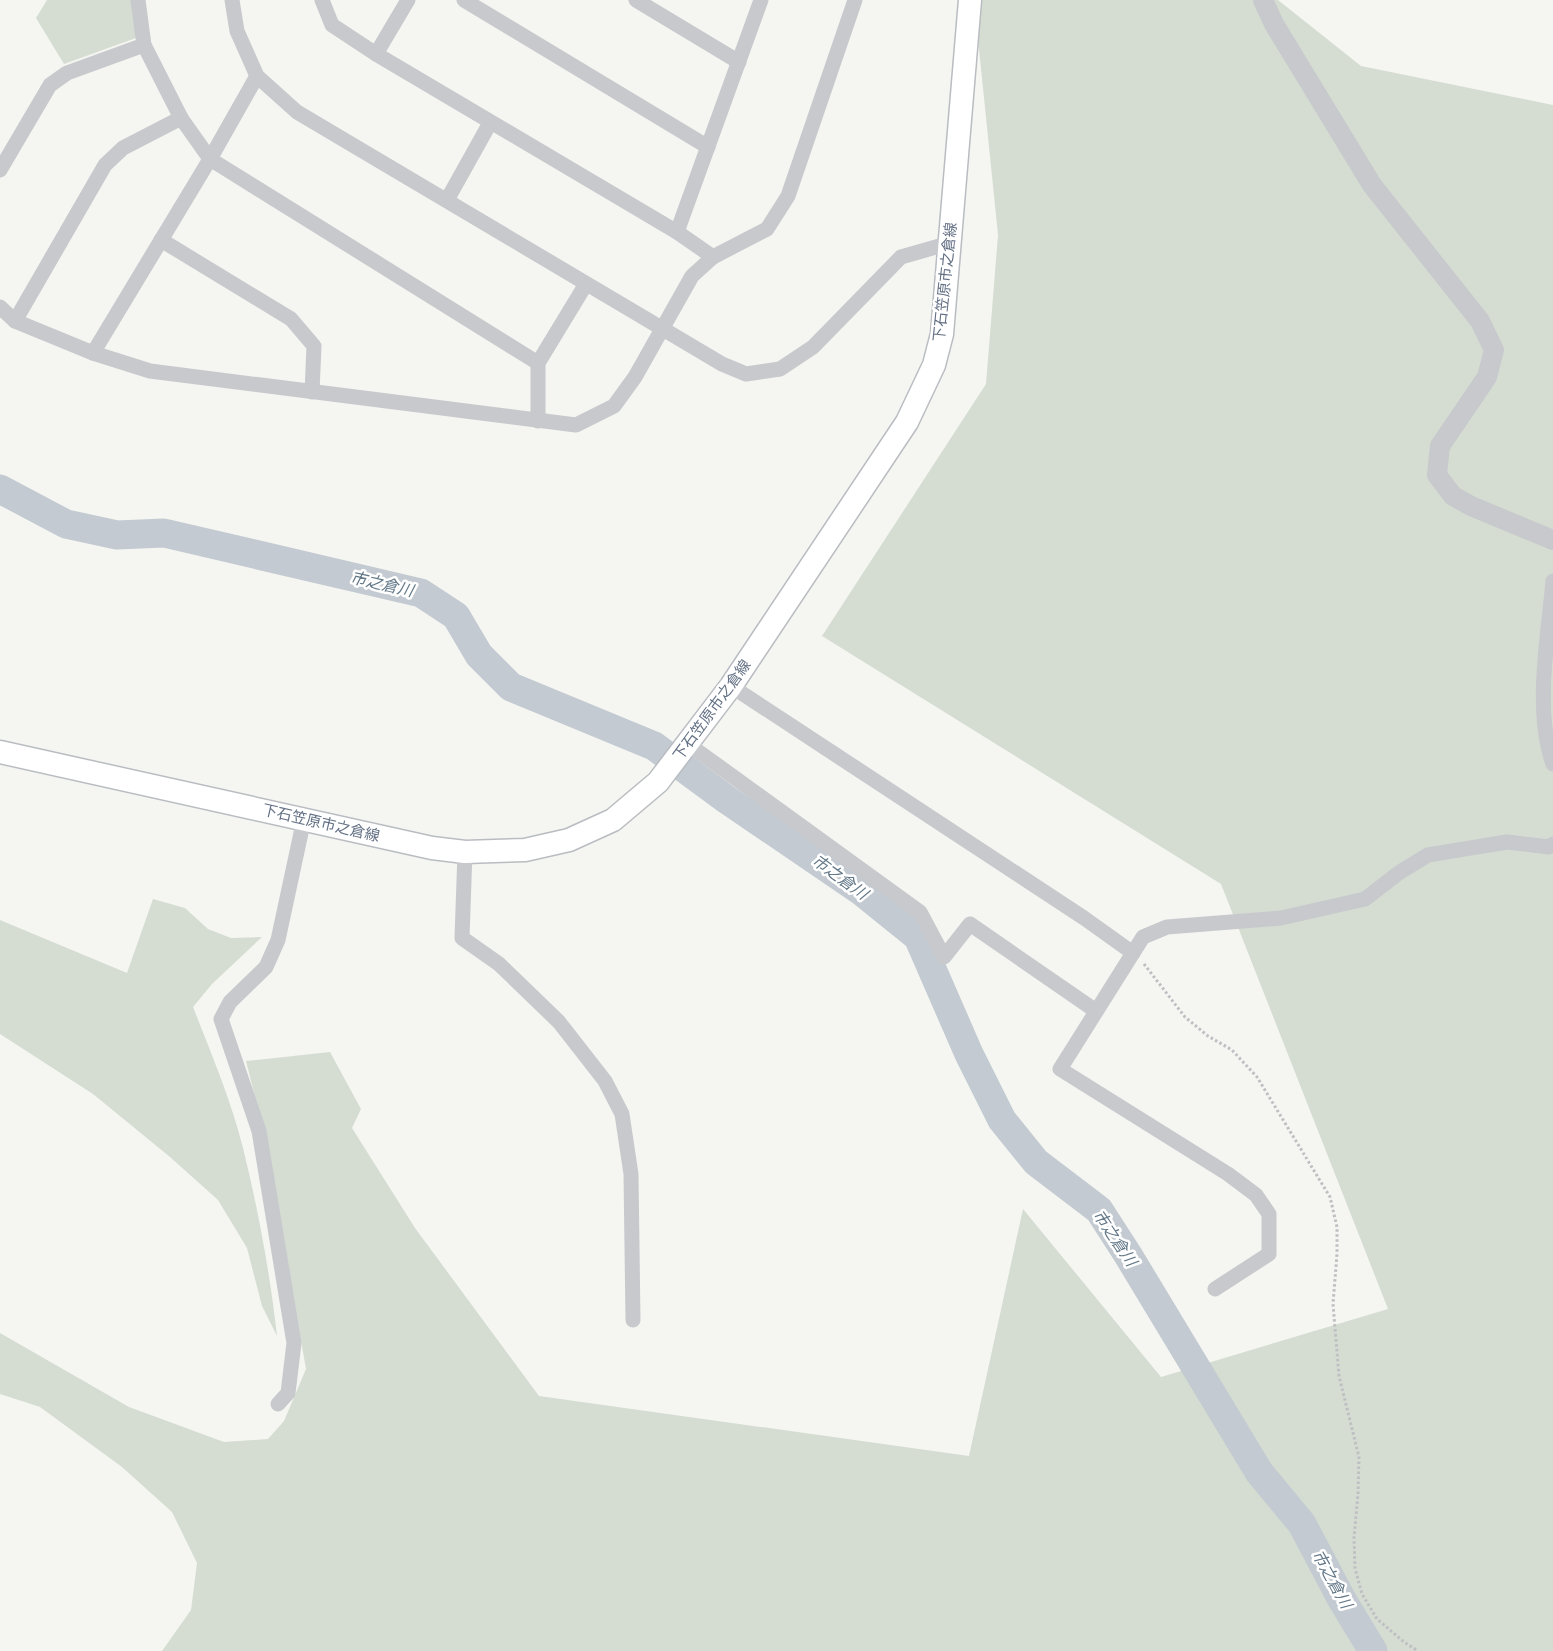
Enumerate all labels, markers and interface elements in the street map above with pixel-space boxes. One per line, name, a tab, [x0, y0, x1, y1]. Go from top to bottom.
street label: 下石笠原市之倉線	[930, 221, 960, 343]
water label: 市之倉川	[349, 568, 417, 601]
street label: 下石笠原市之倉線	[669, 656, 755, 764]
street label: 下石笠原市之倉線	[261, 801, 381, 845]
water label: 市之倉川	[809, 851, 873, 905]
water label: 市之倉川	[1089, 1206, 1142, 1271]
water label: 市之倉川	[1308, 1546, 1357, 1613]

